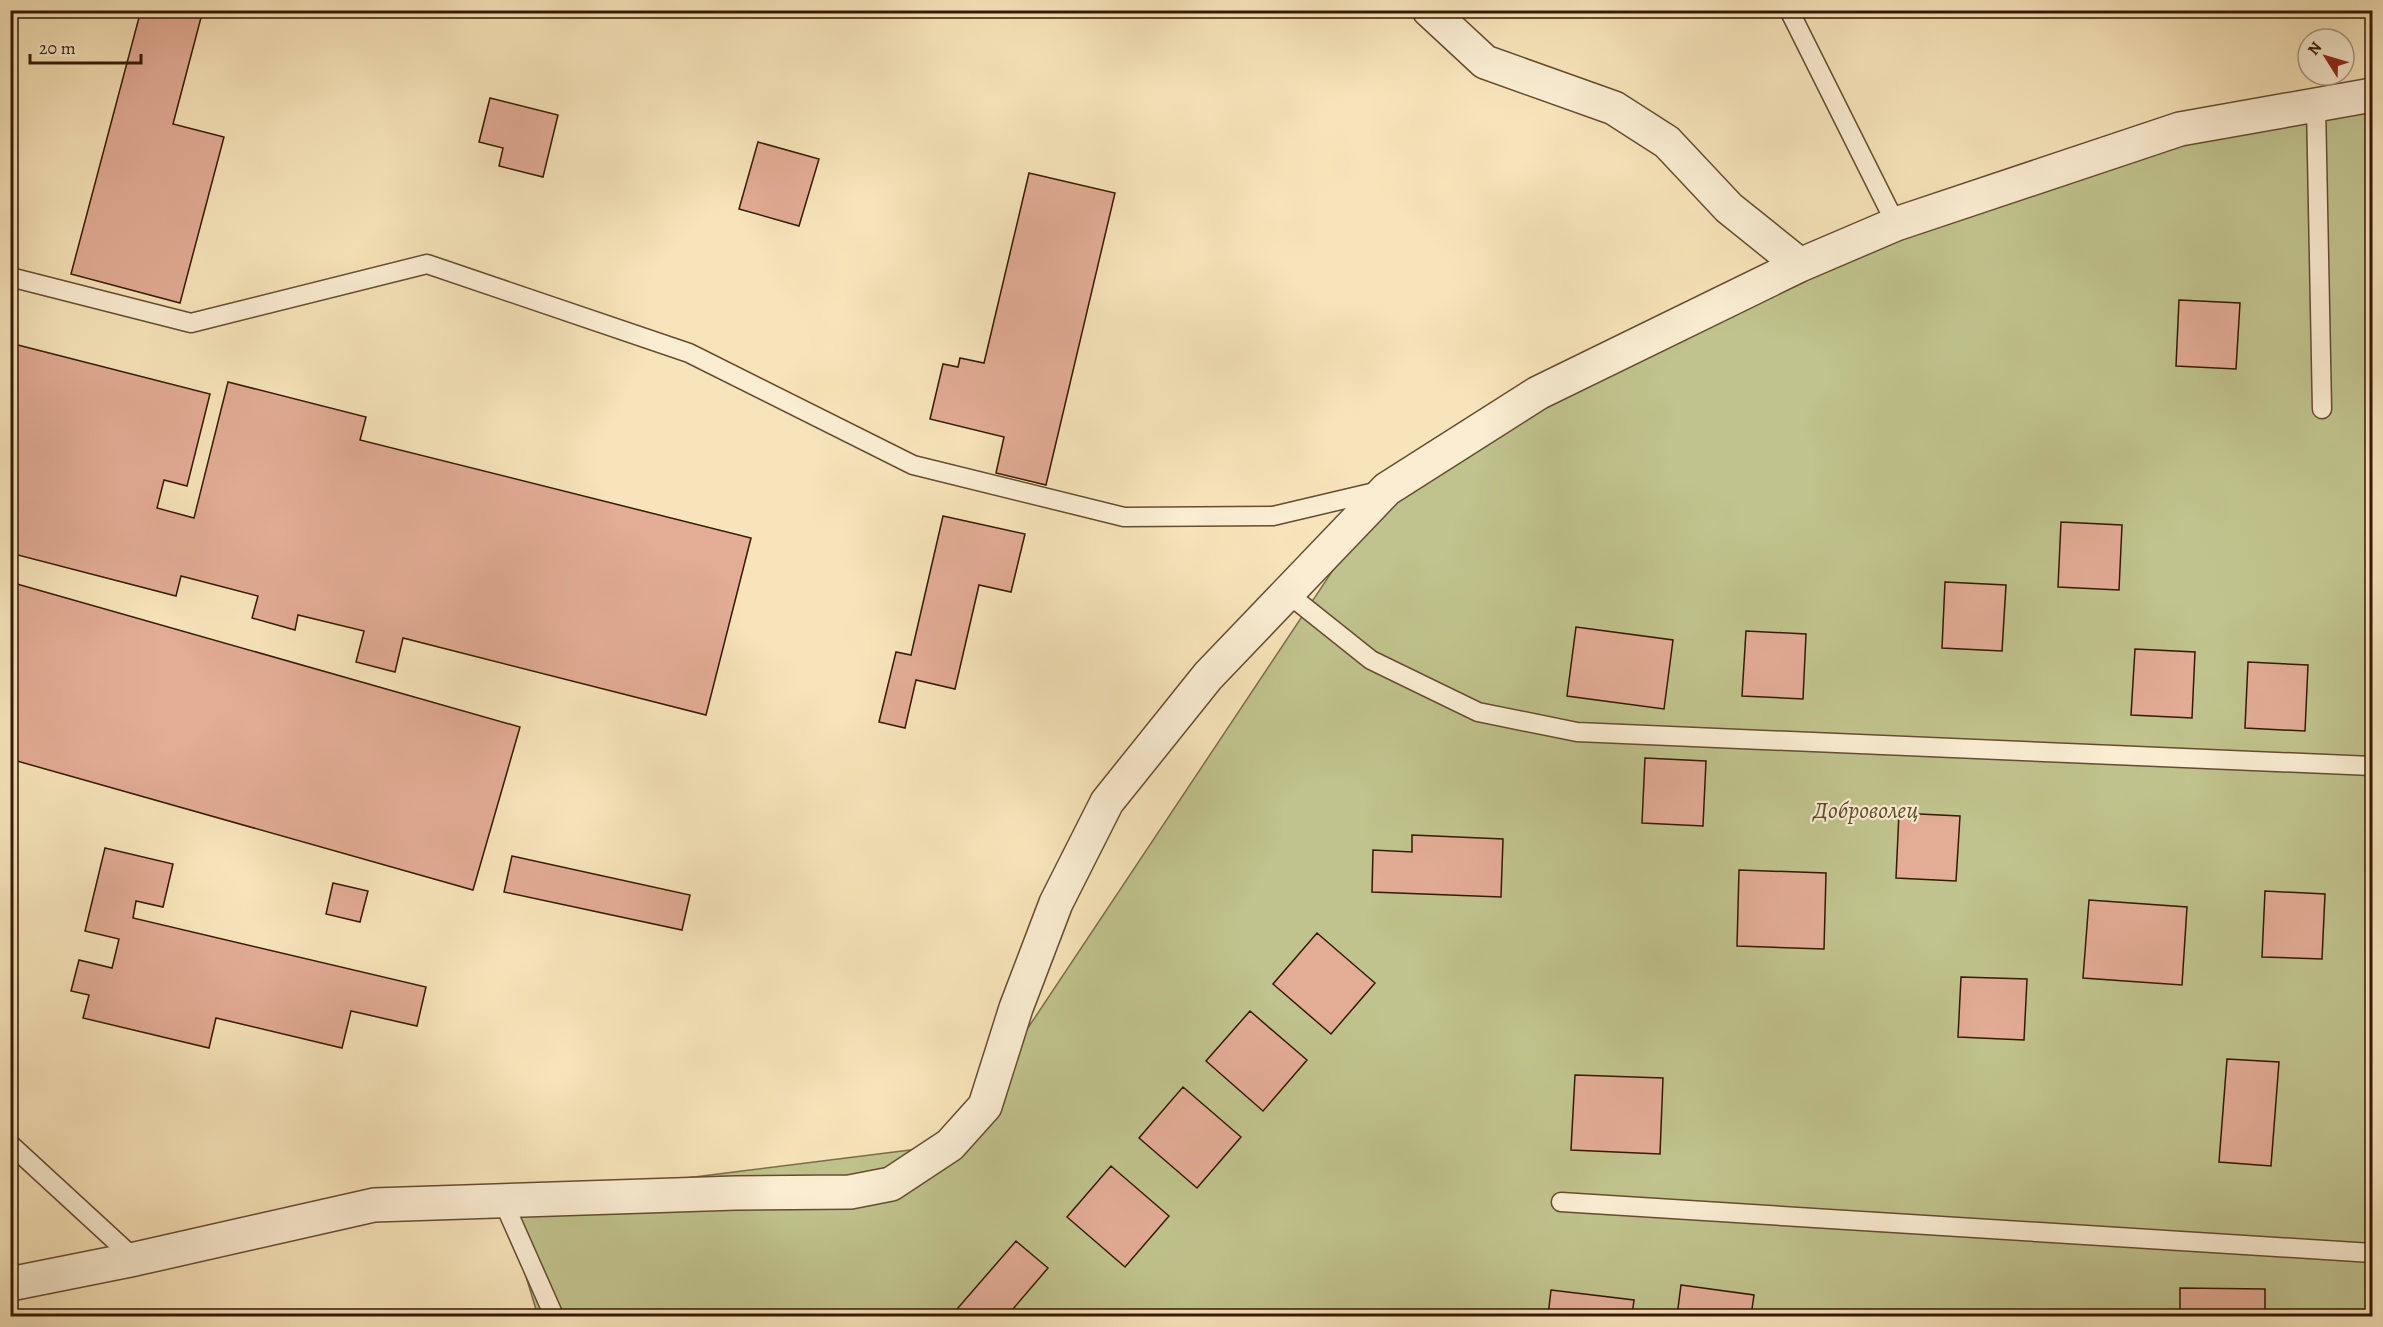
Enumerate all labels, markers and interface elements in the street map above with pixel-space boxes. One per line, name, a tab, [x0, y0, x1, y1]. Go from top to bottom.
scale bar	[30, 27, 141, 65]
north arrow	[2296, 27, 2356, 87]
text: 20 m	[39, 36, 76, 60]
text: N	[2303, 37, 2327, 60]
park label: Доброволец	[1812, 794, 1918, 826]

